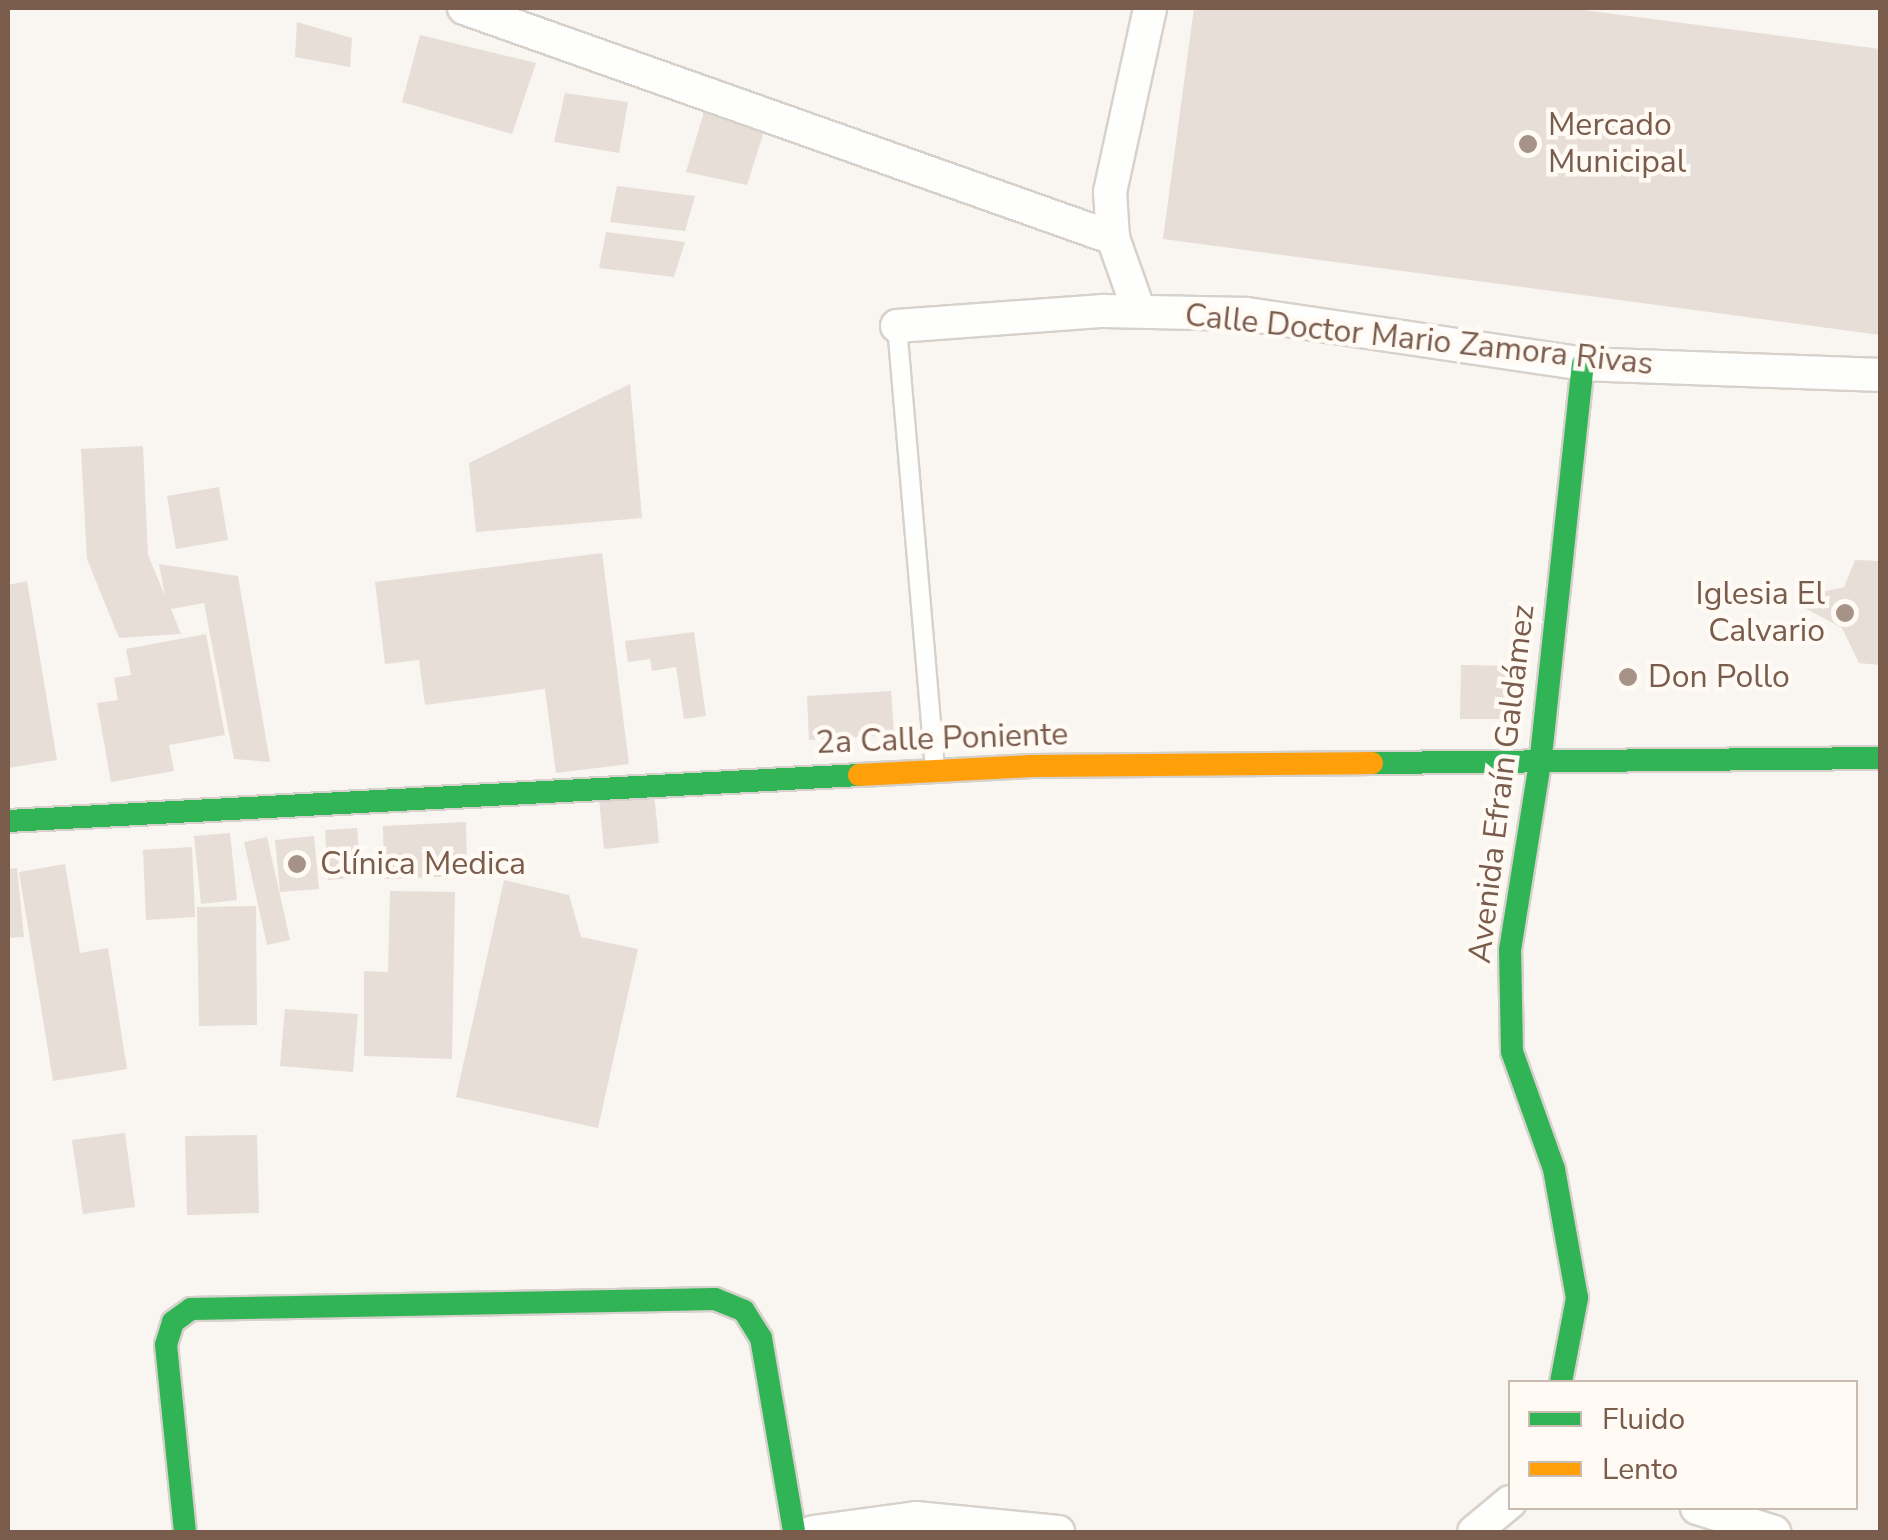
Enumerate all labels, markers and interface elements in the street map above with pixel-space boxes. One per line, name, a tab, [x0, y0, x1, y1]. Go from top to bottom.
place label: Mercado Municipal	[1548, 107, 1686, 182]
marker: Mercado Municipal	[1517, 133, 1539, 155]
street label: Calle Doctor Mario Zamora Rivas	[1183, 296, 1655, 384]
place label: Iglesia El Calvario	[1696, 576, 1825, 651]
marker: Iglesia El Calvario	[1834, 602, 1856, 624]
street label: Avenida Efraín Galdámez	[1461, 603, 1543, 965]
place label: Don Pollo	[1648, 658, 1790, 696]
marker: Don Pollo	[1617, 666, 1639, 688]
street label: 2a Calle Poniente	[815, 715, 1069, 763]
place label: Clínica Medica	[320, 845, 526, 883]
marker: Clínica Medica	[284, 851, 310, 877]
legend	[1508, 1380, 1858, 1510]
text: Fluido	[1602, 1399, 1685, 1440]
text: Lento	[1602, 1449, 1678, 1490]

